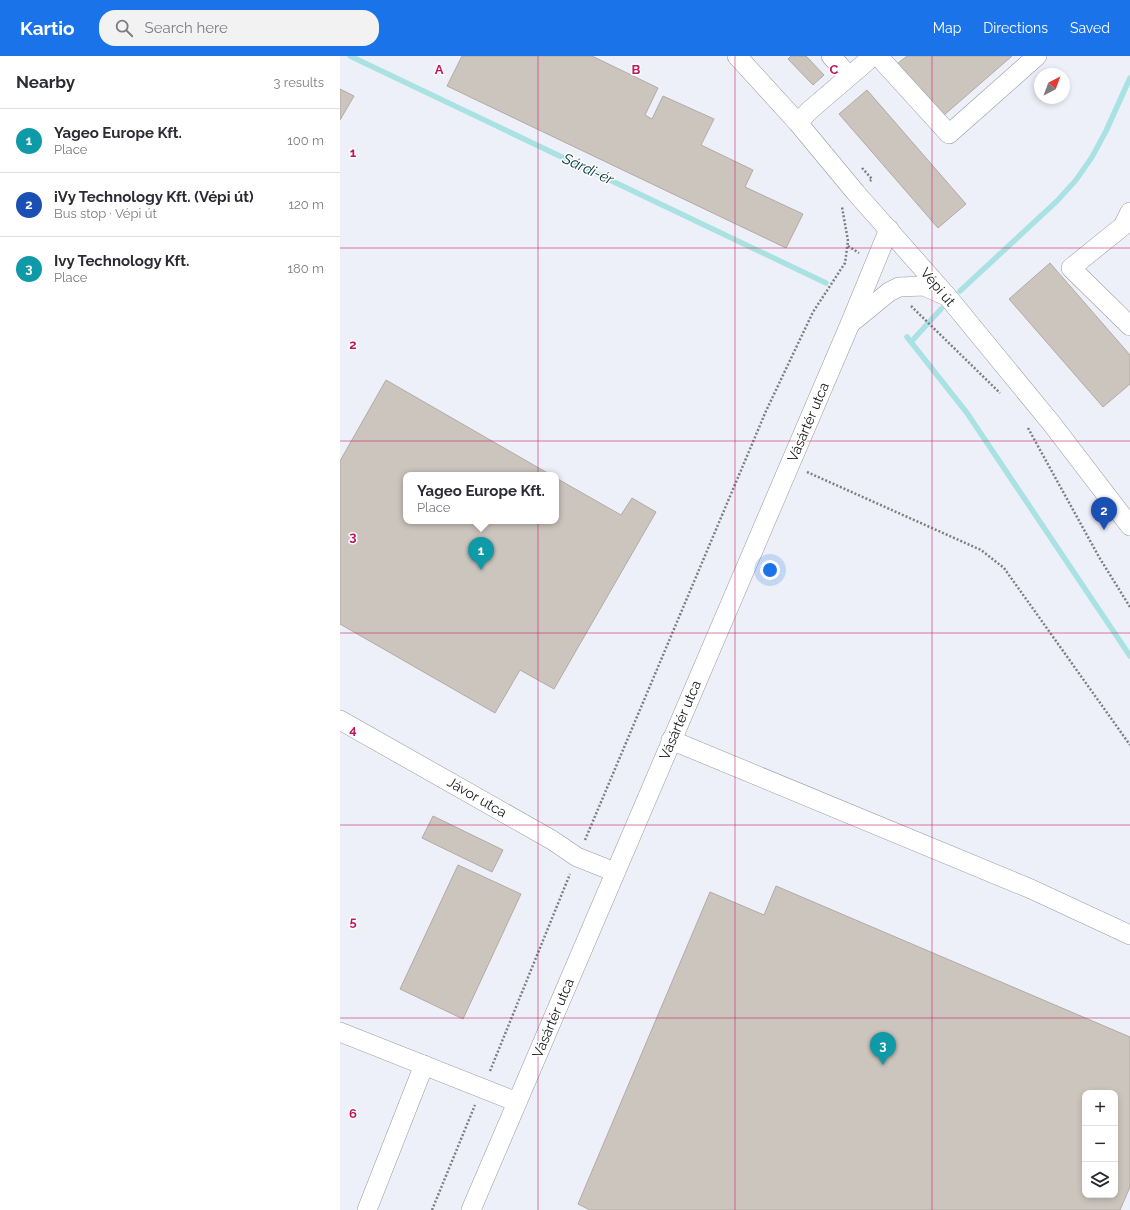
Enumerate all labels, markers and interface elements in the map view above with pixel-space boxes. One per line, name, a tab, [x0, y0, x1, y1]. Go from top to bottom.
search box	[99, 10, 379, 46]
text: Kartio	[20, 17, 75, 39]
icon: search	[113, 17, 135, 39]
text: Search here	[145, 19, 228, 37]
text: Map	[933, 20, 961, 36]
text: Directions	[983, 20, 1048, 36]
text: Saved	[1070, 20, 1110, 36]
text: A	[435, 62, 444, 77]
text: B	[632, 62, 641, 77]
text: C	[830, 62, 839, 77]
north arrow	[1034, 68, 1070, 104]
text: Nearby	[16, 72, 75, 92]
text: 3 results	[274, 75, 324, 90]
text: Yageo Europe Kft.	[54, 124, 182, 142]
text: 1	[26, 133, 32, 148]
text: 100 m	[287, 133, 324, 148]
text: Place	[54, 142, 87, 157]
text: 1	[350, 145, 357, 160]
water label: Sárdi-ér	[559, 149, 617, 189]
text: iVy Technology Kft. (Vépi út)	[54, 188, 254, 206]
text: 2	[25, 197, 33, 212]
text: 120 m	[288, 197, 324, 212]
text: Bus stop · Vépi út	[54, 206, 157, 221]
text: Ivy Technology Kft.	[54, 252, 189, 270]
text: 3	[25, 261, 33, 276]
text: 180 m	[288, 261, 324, 276]
street label: Vépi út	[917, 265, 959, 310]
text: Place	[54, 270, 87, 285]
text: 2	[349, 337, 357, 352]
street label: Vásártér utca	[784, 380, 832, 464]
popup	[403, 472, 559, 524]
text: Yageo Europe Kft.	[417, 482, 545, 500]
pin: 2	[1091, 497, 1117, 530]
text: Place	[417, 500, 450, 515]
text: 3	[349, 529, 357, 544]
pin: 1	[468, 537, 494, 570]
your location	[760, 560, 780, 580]
street label: Vásártér utca	[656, 678, 704, 762]
text: 4	[349, 722, 357, 737]
street label: Jávor utca	[444, 774, 510, 820]
text: 5	[349, 914, 357, 929]
street label: Vásártér utca	[529, 976, 577, 1060]
pin: 3	[870, 1032, 896, 1065]
map controls	[1082, 1090, 1118, 1198]
button: +	[1082, 1090, 1118, 1126]
text: 6	[349, 1106, 357, 1121]
button: −	[1082, 1126, 1118, 1162]
button: layers	[1082, 1162, 1118, 1198]

